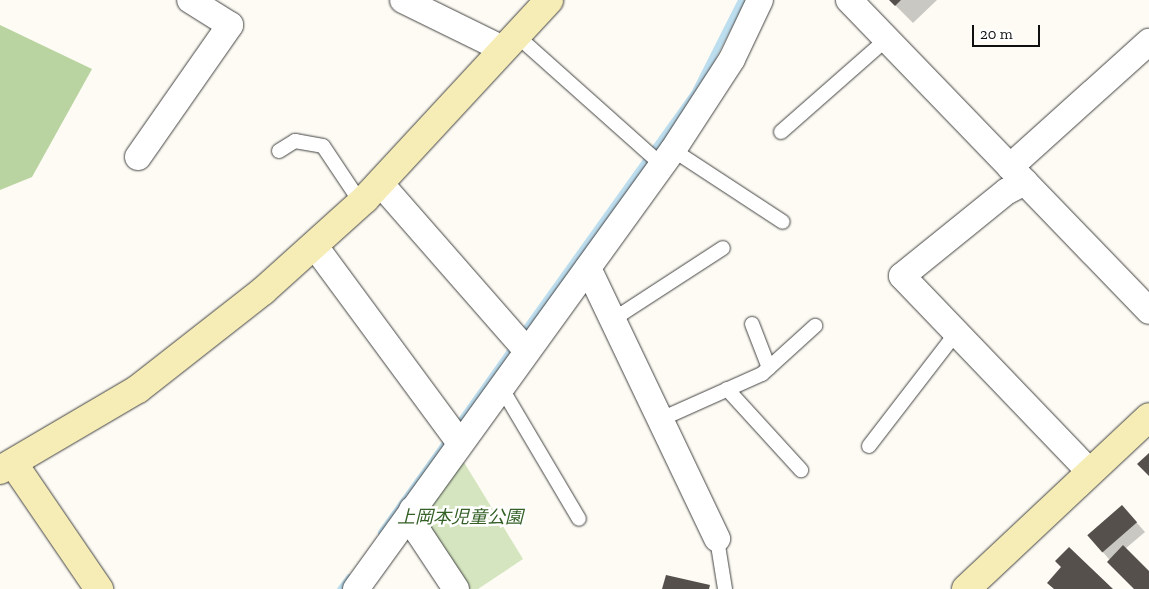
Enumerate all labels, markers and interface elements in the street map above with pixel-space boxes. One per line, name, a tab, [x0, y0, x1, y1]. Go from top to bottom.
scale bar	[974, 15, 1042, 47]
text: 20 m	[980, 25, 1013, 43]
park label: 上岡本児童公園	[397, 506, 523, 528]

